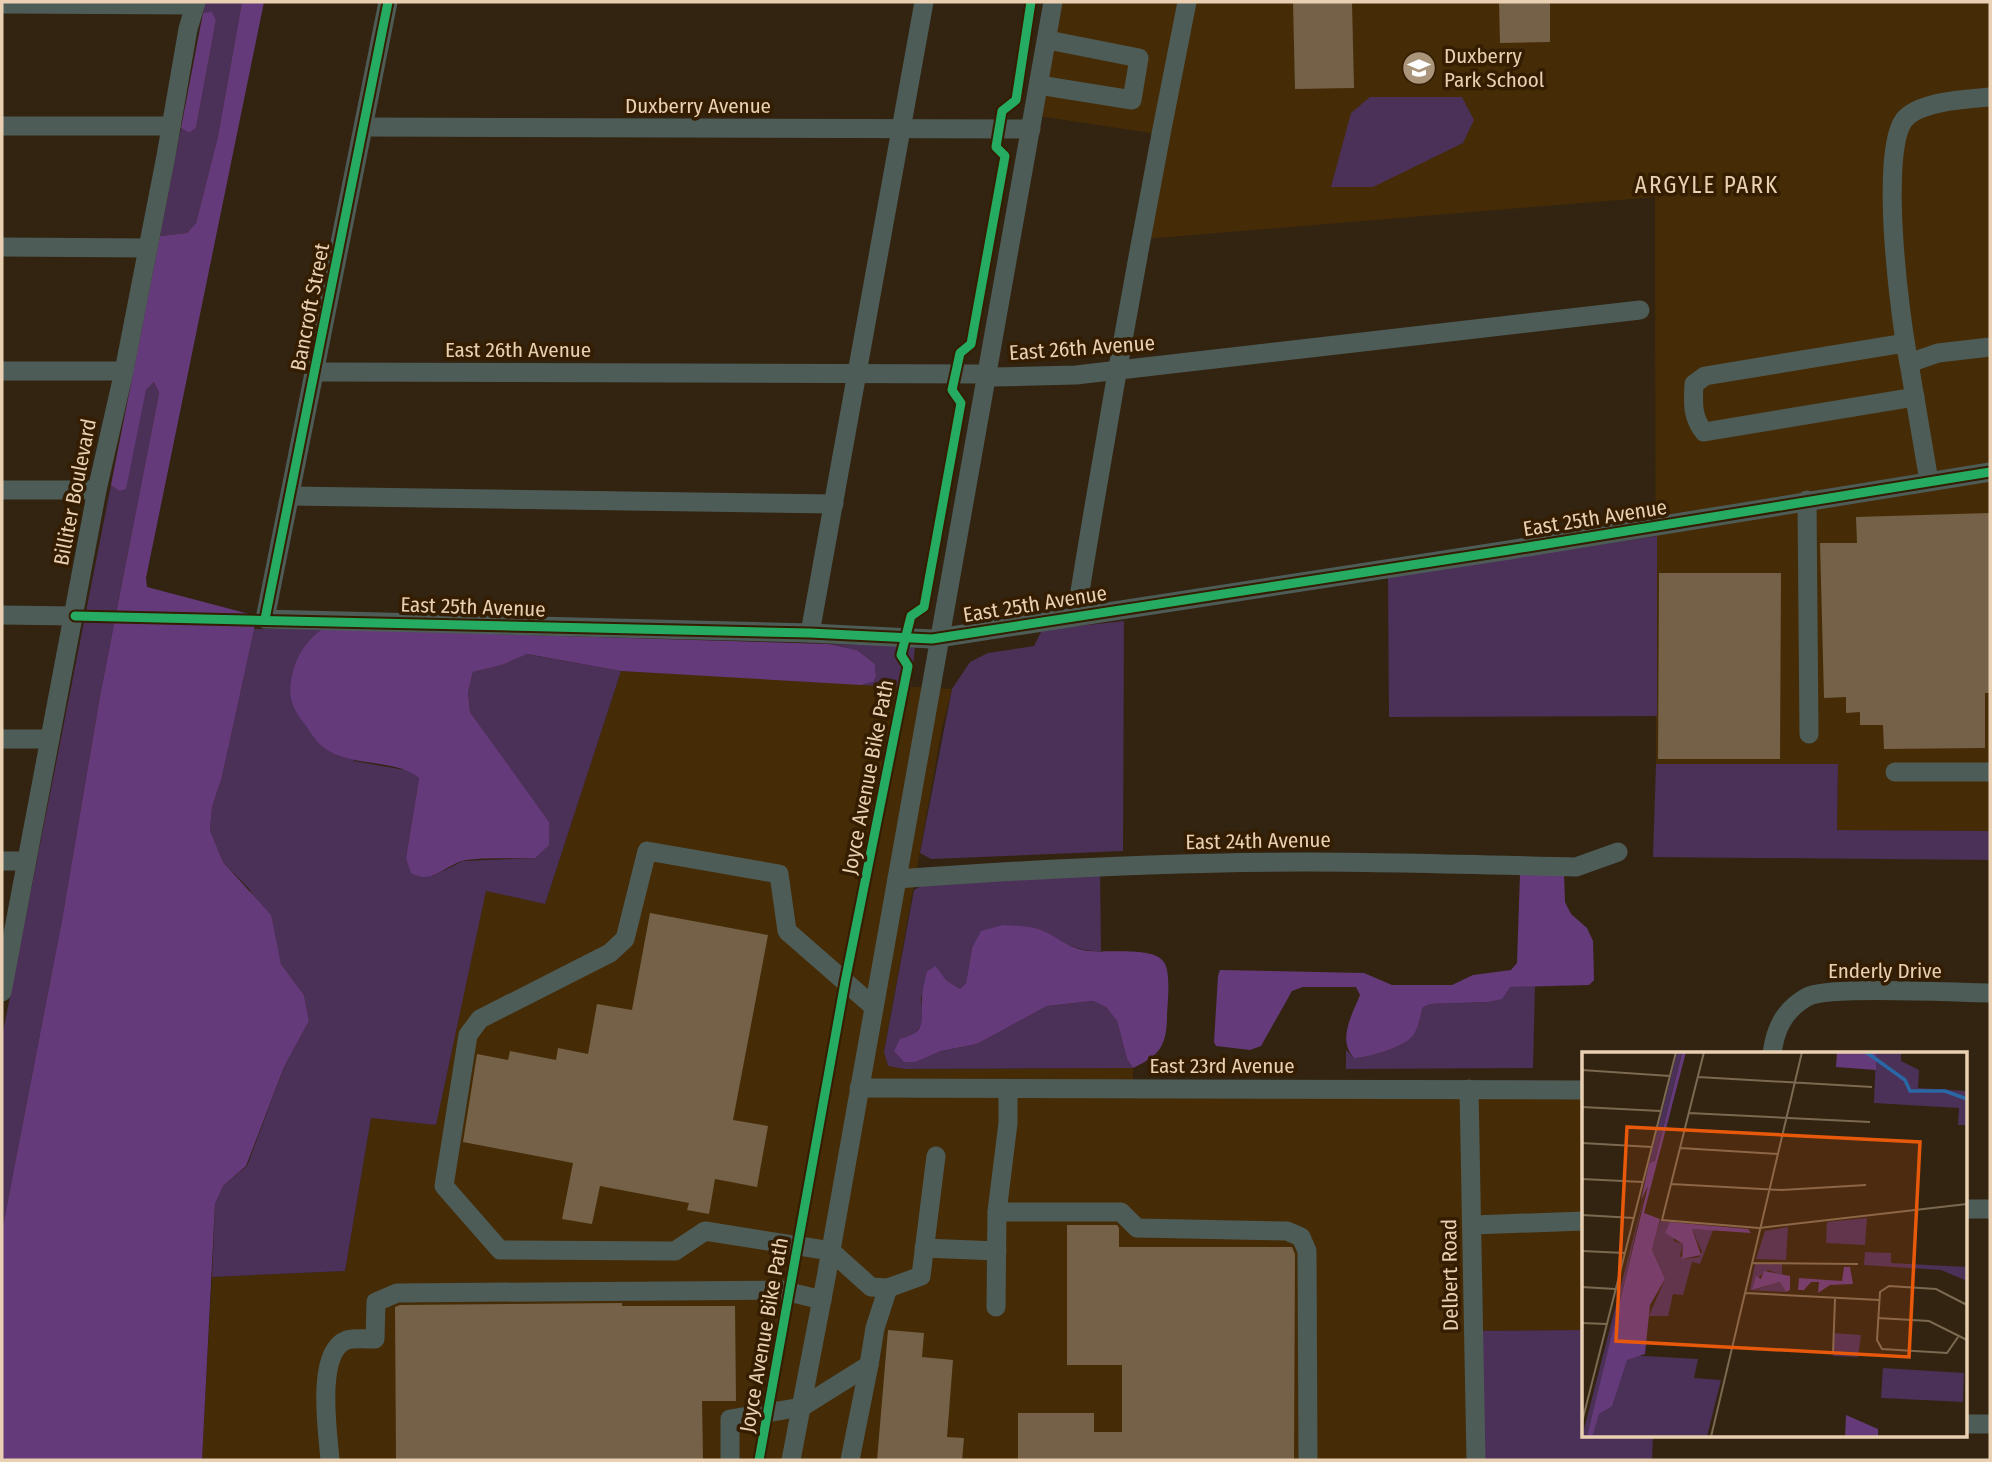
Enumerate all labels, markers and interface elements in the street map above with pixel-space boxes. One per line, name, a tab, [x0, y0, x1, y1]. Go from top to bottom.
place label: Duxberry Park School	[1444, 43, 1545, 93]
school or university icon: Duxberry Park School	[1400, 49, 1438, 87]
street label: Duxberry Avenue	[625, 93, 771, 119]
district label: ARGYLE PARK	[1635, 171, 1779, 199]
street label: Bancroft Street	[285, 241, 335, 373]
street label: East 26th Avenue	[1008, 330, 1156, 366]
street label: East 26th Avenue	[445, 337, 591, 363]
street label: Billiter Boulevard	[48, 416, 102, 568]
street label: East 25th Avenue	[1521, 494, 1669, 542]
street label: East 25th Avenue	[961, 580, 1109, 628]
street label: East 25th Avenue	[400, 591, 546, 623]
street label: Joyce Avenue Bike Path	[836, 677, 900, 877]
street label: East 24th Avenue	[1185, 827, 1331, 855]
street label: Enderly Drive	[1828, 958, 1942, 984]
inset map	[1582, 1052, 1968, 1438]
street label: East 23rd Avenue	[1149, 1053, 1295, 1079]
street label: Delbert Road	[1436, 1219, 1464, 1331]
street label: Joyce Avenue Bike Path	[734, 1235, 794, 1435]

